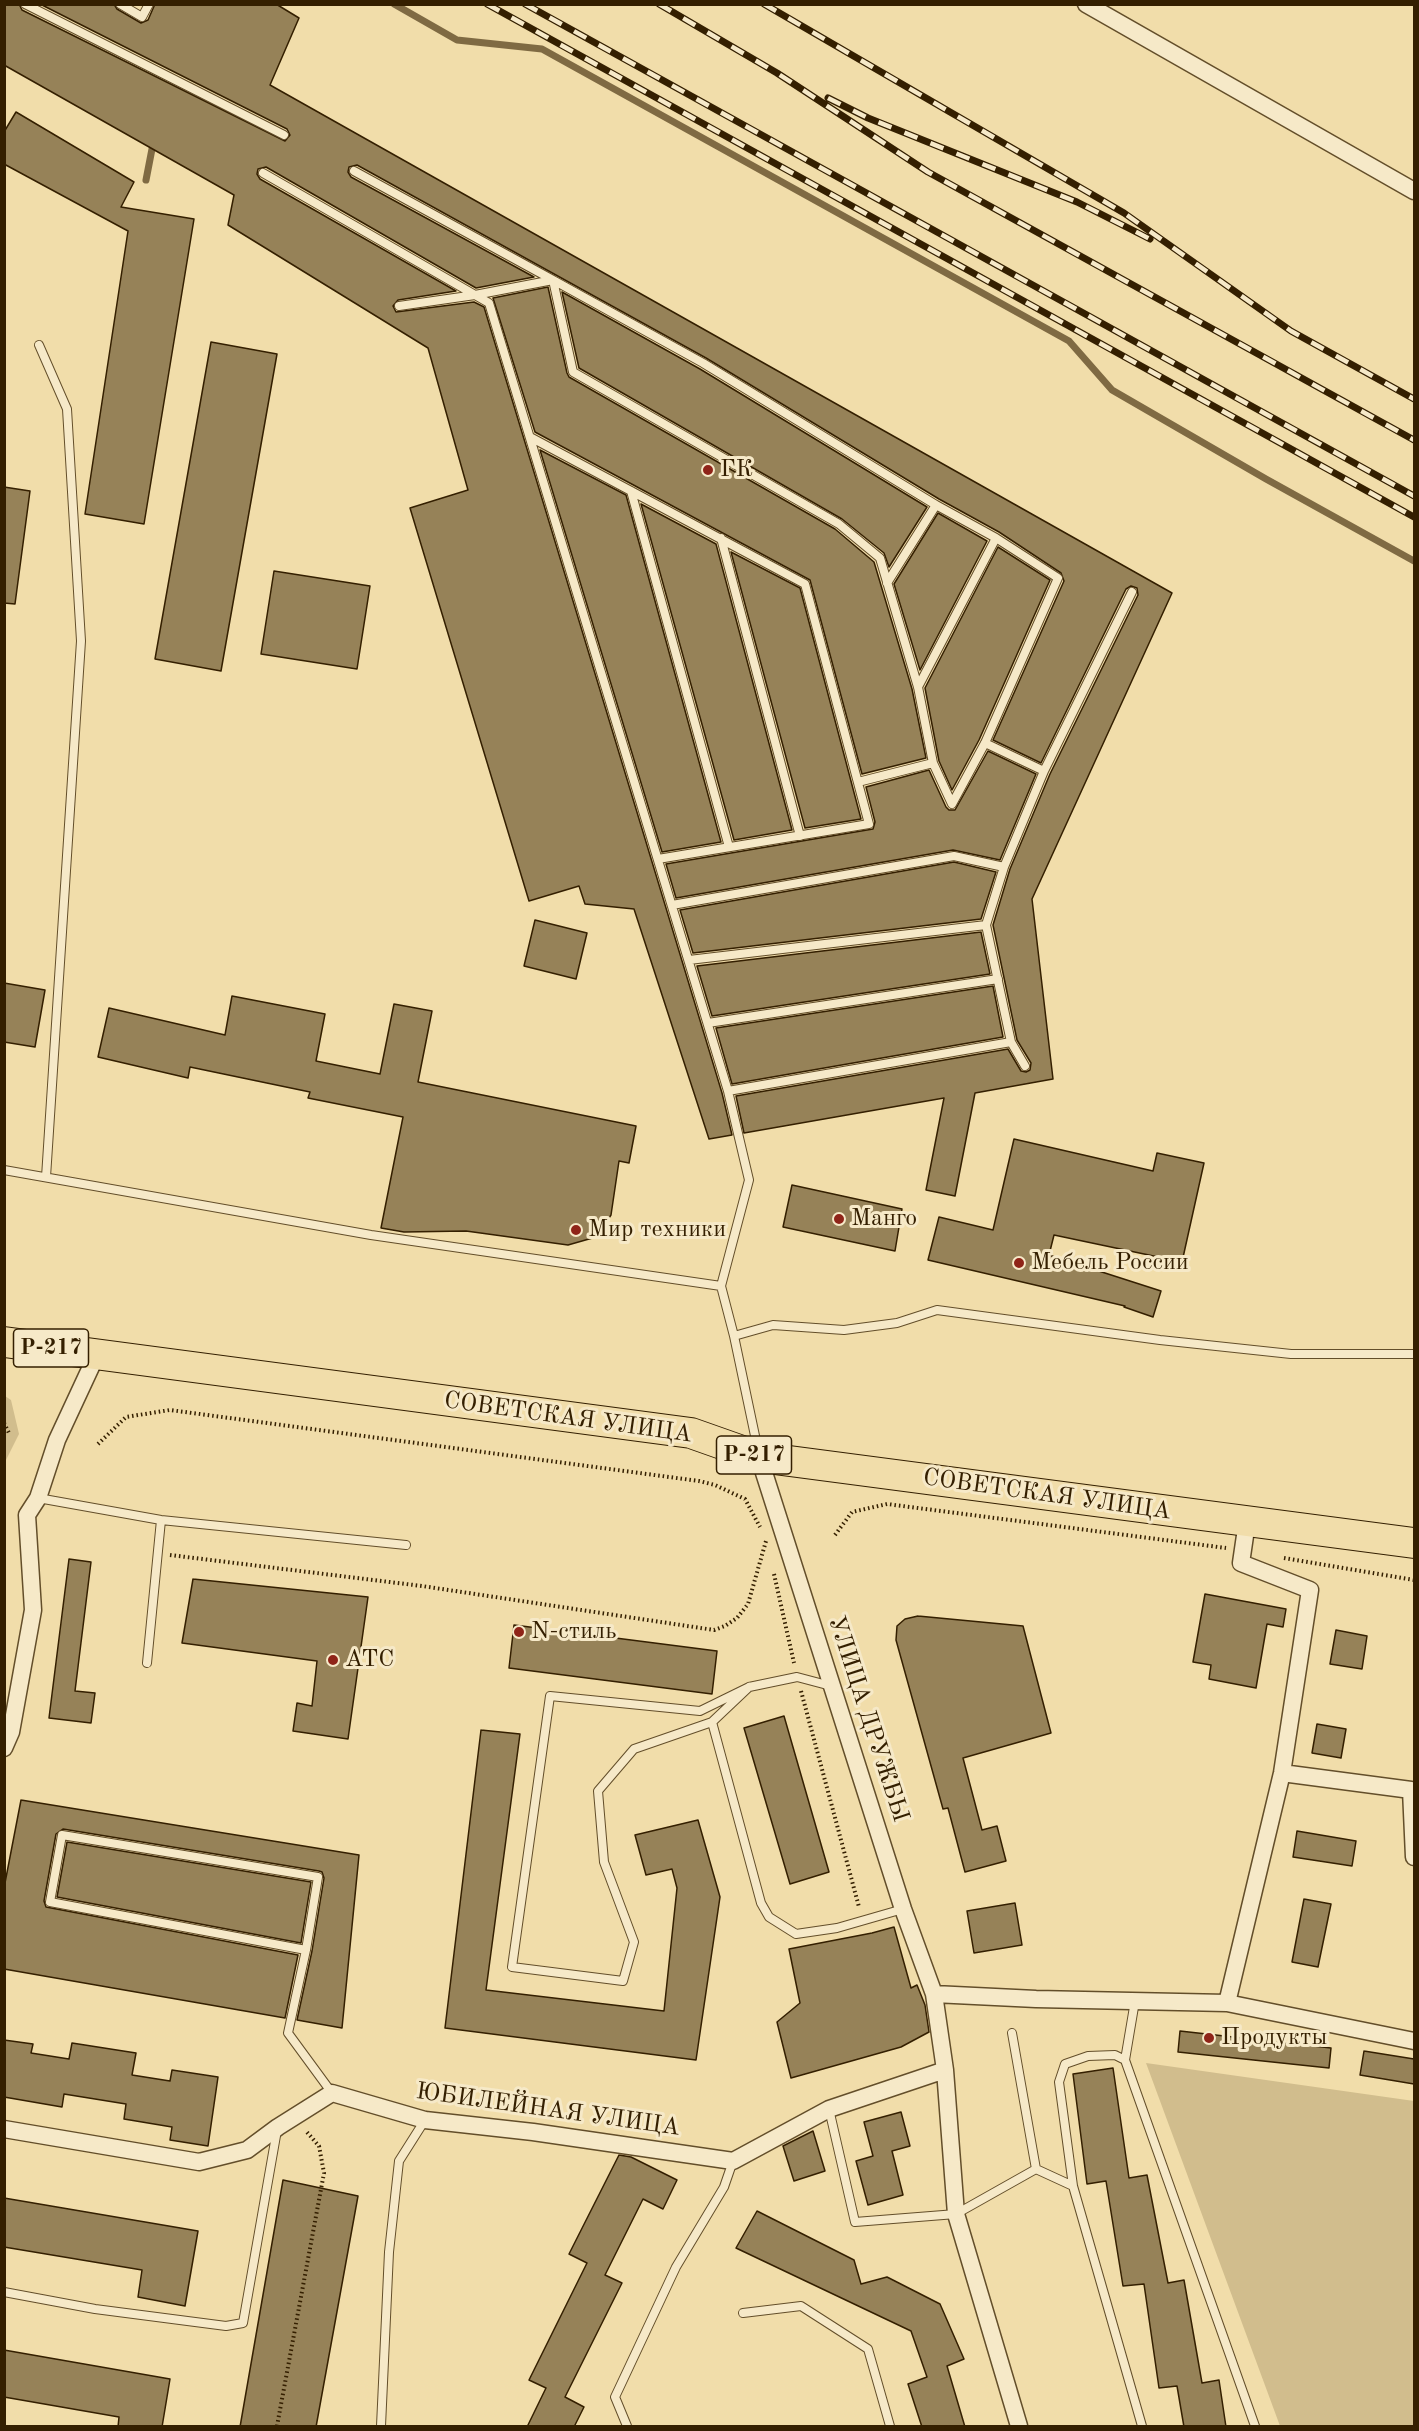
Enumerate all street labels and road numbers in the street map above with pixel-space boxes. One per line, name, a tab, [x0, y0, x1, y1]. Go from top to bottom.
road number: Р-217	[14, 1329, 88, 1367]
street label: СОВЕТСКАЯ УЛИЦА	[442, 1386, 694, 1450]
road number: Р-217	[716, 1436, 792, 1474]
street label: СОВЕТСКАЯ УЛИЦА	[921, 1463, 1173, 1527]
street label: УЛИЦА ДРУЖБЫ	[821, 1612, 915, 1826]
street label: ЮБИЛЕЙНАЯ УЛИЦА	[414, 2077, 682, 2143]

